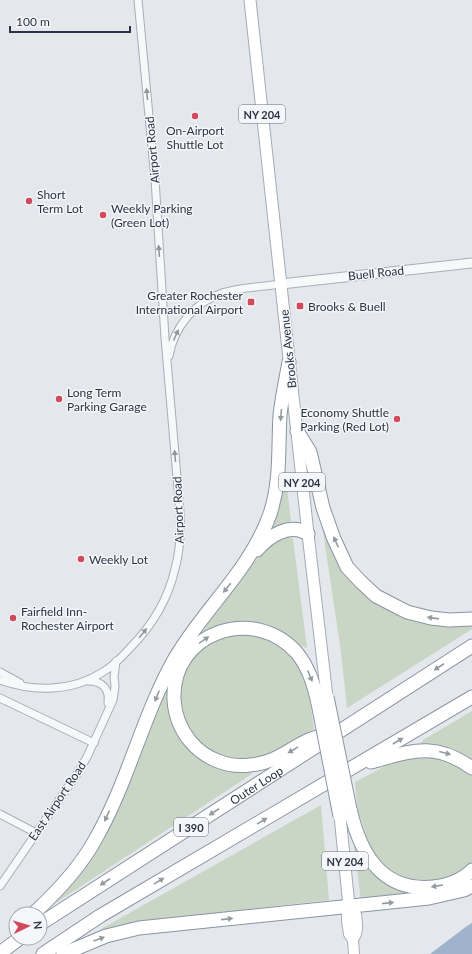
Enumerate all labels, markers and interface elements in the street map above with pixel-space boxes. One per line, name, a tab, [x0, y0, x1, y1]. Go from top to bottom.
scale bar	[10, 8, 130, 34]
text: 100 m	[16, 14, 50, 29]
one-way arrow	[144, 88, 150, 100]
road number: NY 204	[239, 105, 285, 123]
marker: On-Airport Shuttle Lot	[190, 111, 200, 121]
street label: Airport Road	[142, 116, 162, 184]
place label: On-Airport Shuttle Lot	[166, 123, 225, 152]
place label: Short Term Lot	[37, 187, 84, 216]
marker: Short Term Lot	[24, 196, 34, 206]
place label: Weekly Parking (Green Lot)	[111, 201, 193, 230]
marker: Weekly Parking (Green Lot)	[98, 210, 108, 220]
one-way arrow	[156, 245, 163, 257]
street label: Buell Road	[347, 263, 405, 283]
place label: Greater Rochester International Airport	[136, 288, 244, 317]
marker: Greater Rochester International Airport	[246, 297, 256, 307]
place label: Brooks & Buell	[308, 299, 386, 314]
marker: Brooks & Buell	[295, 301, 305, 311]
street label: Brooks Avenue	[276, 309, 300, 389]
one-way arrow	[173, 329, 179, 340]
place label: Long Term Parking Garage	[67, 385, 147, 414]
marker: Long Term Parking Garage	[54, 394, 64, 404]
place label: Economy Shuttle Parking (Red Lot)	[300, 405, 389, 434]
one-way arrow	[278, 409, 284, 421]
marker: Economy Shuttle Parking (Red Lot)	[392, 414, 402, 424]
one-way arrow	[172, 450, 179, 462]
road number: NY 204	[279, 473, 325, 491]
street label: Airport Road	[169, 476, 187, 544]
one-way arrow	[333, 537, 339, 548]
place label: Weekly Lot	[89, 552, 149, 567]
marker: Weekly Lot	[76, 554, 86, 564]
one-way arrow	[223, 582, 232, 593]
place label: Fairfield Inn- Rochester Airport	[21, 604, 115, 633]
marker: Fairfield Inn- Rochester Airport	[8, 613, 18, 623]
one-way arrow	[427, 615, 439, 621]
one-way arrow	[139, 628, 148, 639]
one-way arrow	[199, 636, 209, 644]
one-way arrow	[434, 663, 444, 671]
one-way arrow	[307, 670, 314, 682]
one-way arrow	[154, 691, 160, 703]
one-way arrow	[392, 737, 404, 744]
one-way arrow	[287, 746, 299, 753]
one-way arrow	[439, 750, 451, 756]
street label: East Airport Road	[25, 759, 89, 843]
street label: Outer Loop	[227, 762, 286, 808]
one-way arrow	[209, 808, 219, 816]
one-way arrow	[104, 811, 110, 823]
one-way arrow	[257, 817, 267, 825]
road number: I 390	[174, 818, 208, 836]
road number: NY 204	[322, 852, 368, 870]
one-way arrow	[100, 878, 110, 886]
one-way arrow	[153, 878, 165, 885]
one-way arrow	[431, 883, 443, 889]
one-way arrow	[382, 900, 394, 906]
north arrow	[8, 906, 48, 946]
one-way arrow	[221, 915, 233, 922]
text: N	[32, 920, 45, 930]
one-way arrow	[93, 935, 105, 941]

